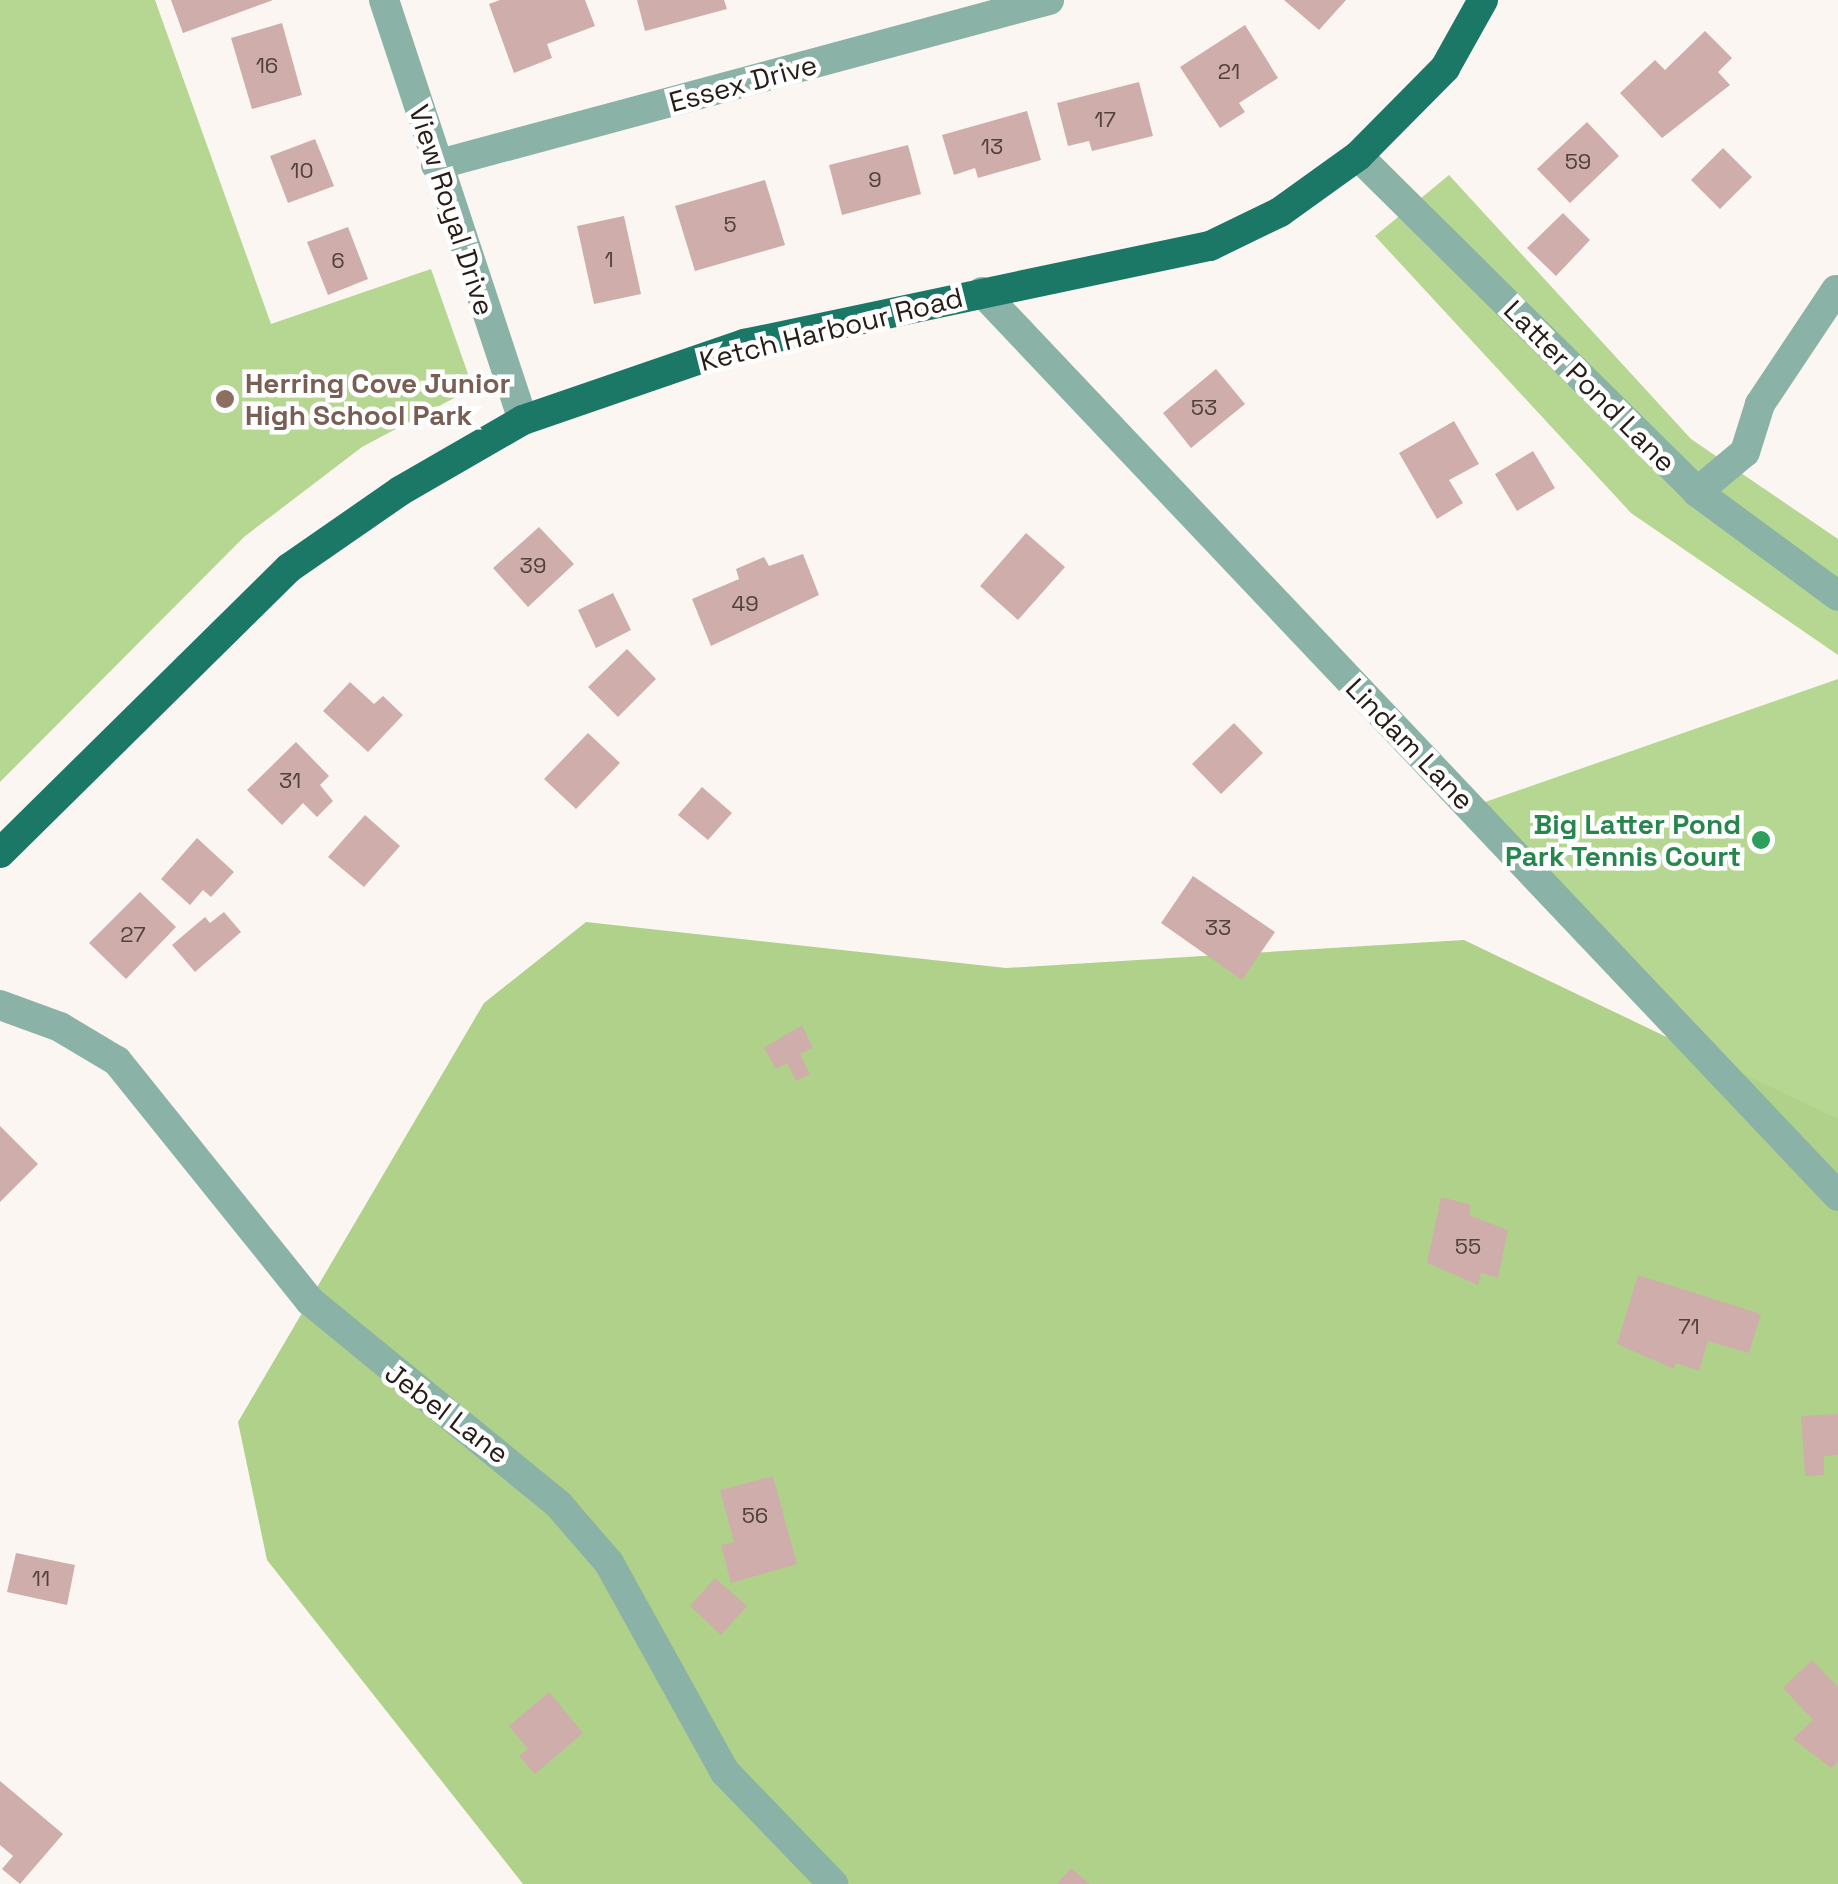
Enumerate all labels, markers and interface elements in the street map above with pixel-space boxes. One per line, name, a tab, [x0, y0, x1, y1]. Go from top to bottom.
street label: Essex Drive	[665, 47, 821, 119]
house number: 16	[256, 53, 278, 79]
house number: 21	[1218, 59, 1240, 85]
street label: View Royal Drive	[402, 100, 502, 320]
house number: 17	[1094, 107, 1116, 133]
house number: 13	[981, 134, 1003, 160]
house number: 59	[1565, 149, 1591, 175]
house number: 10	[290, 158, 314, 184]
house number: 9	[868, 167, 882, 193]
house number: 5	[723, 212, 737, 238]
house number: 1	[604, 247, 614, 273]
house number: 6	[331, 248, 345, 274]
street label: Ketch Harbour Road	[696, 280, 966, 378]
street label: Latter Pond Lane	[1497, 293, 1683, 479]
place label: Herring Cove Junior High School Park	[245, 366, 511, 432]
marker: Herring Cove Junior High School Park	[214, 388, 236, 410]
house number: 53	[1191, 395, 1217, 421]
house number: 39	[520, 553, 546, 579]
house number: 49	[731, 591, 759, 617]
street label: Lindam Lane	[1339, 671, 1481, 817]
house number: 31	[279, 768, 301, 794]
place label: Big Latter Pond Park Tennis Court	[1504, 807, 1741, 873]
marker: Big Latter Pond Park Tennis Court	[1750, 829, 1772, 851]
house number: 33	[1205, 915, 1231, 941]
house number: 27	[120, 922, 146, 948]
house number: 55	[1455, 1234, 1481, 1260]
house number: 71	[1678, 1314, 1700, 1340]
street label: Jebel Lane	[378, 1356, 516, 1470]
house number: 56	[742, 1503, 768, 1529]
house number: 11	[32, 1566, 50, 1592]

